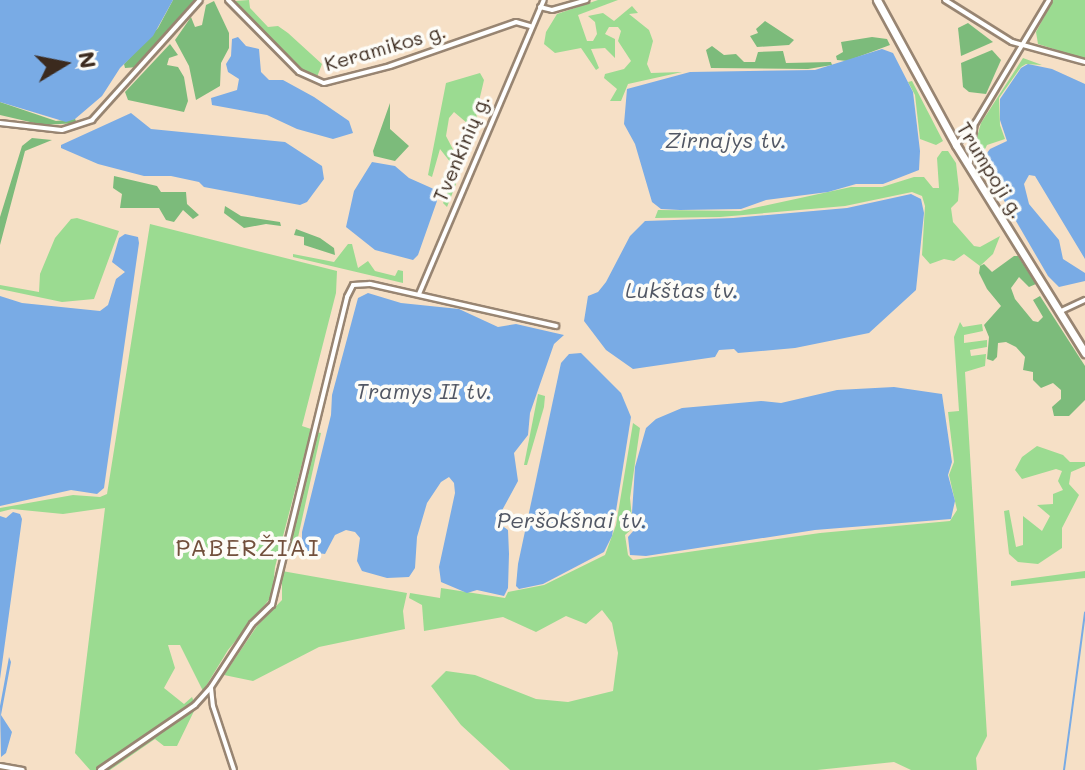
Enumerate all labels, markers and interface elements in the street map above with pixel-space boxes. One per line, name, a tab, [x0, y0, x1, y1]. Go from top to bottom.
street label: Keramikos g.	[322, 18, 448, 76]
north arrow	[24, 24, 104, 104]
text: N	[72, 49, 104, 70]
street label: Tvenkinių g.	[428, 91, 494, 205]
street label: Trumpoji g.	[952, 117, 1030, 223]
water label: Zirnajys tv.	[665, 127, 787, 153]
water label: Lukštas tv.	[625, 277, 739, 303]
water label: Tramys II tv.	[356, 378, 492, 404]
water label: Peršokšnai tv.	[497, 507, 647, 533]
district label: PABERŽIAI	[175, 533, 321, 561]

